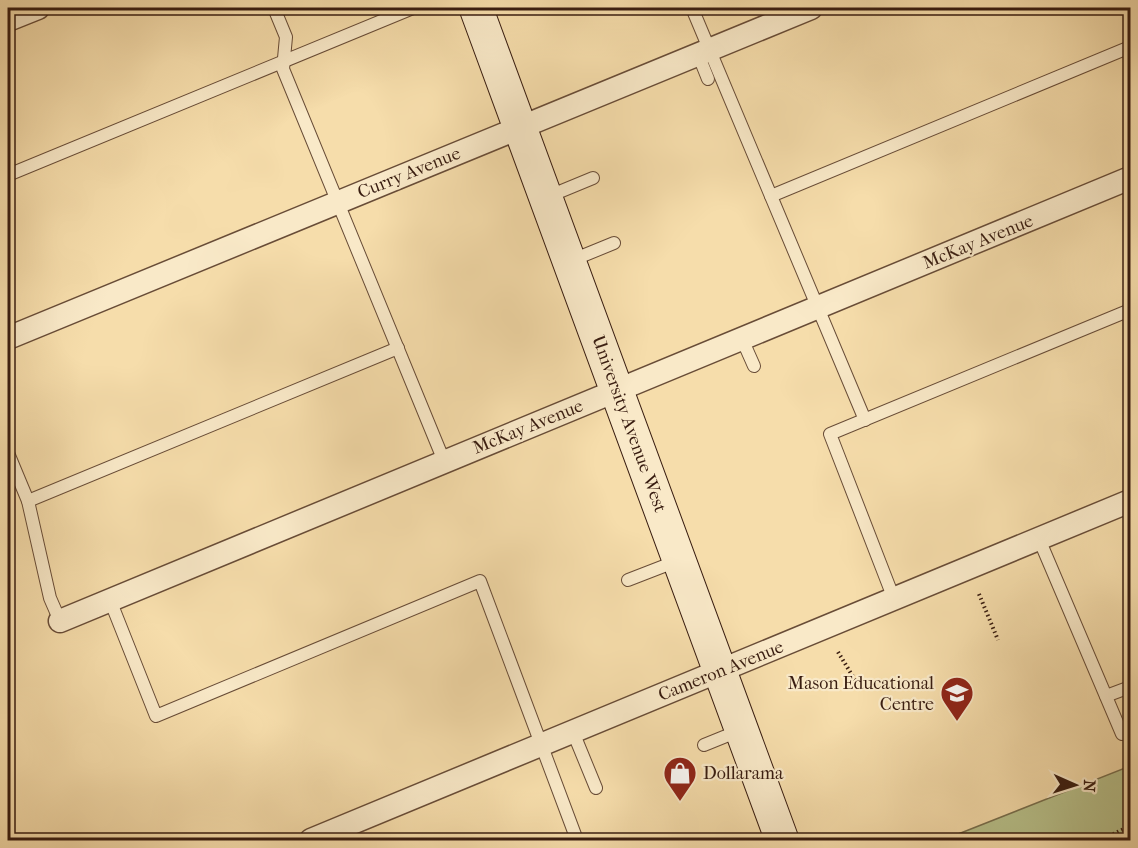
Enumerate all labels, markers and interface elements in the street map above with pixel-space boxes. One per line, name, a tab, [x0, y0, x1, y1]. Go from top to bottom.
street label: Curry Avenue	[354, 143, 464, 203]
street label: McKay Avenue	[920, 210, 1036, 274]
street label: University Avenue West	[587, 333, 671, 516]
street label: McKay Avenue	[470, 395, 586, 459]
street label: Cameron Avenue	[655, 636, 787, 706]
place label: Mason Educational Centre	[788, 673, 934, 715]
school or university icon: Mason Educational Centre	[939, 675, 975, 722]
shop icon: Dollarama	[662, 755, 698, 802]
north arrow	[1045, 755, 1105, 815]
place label: Dollarama	[703, 763, 784, 784]
text: N	[1080, 779, 1099, 793]

